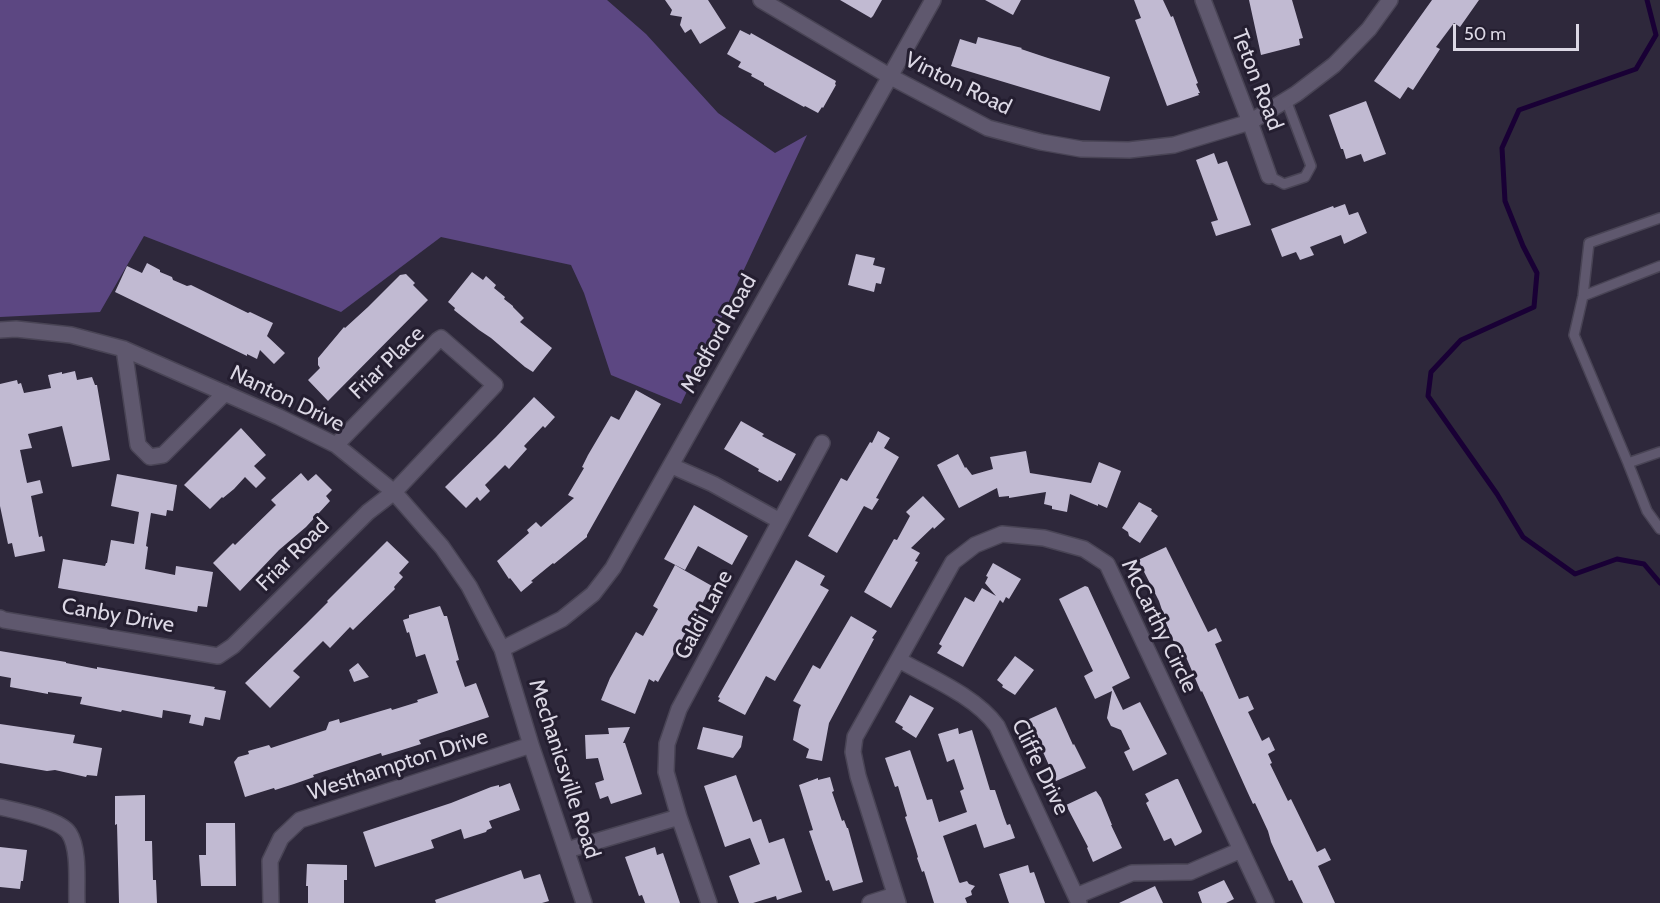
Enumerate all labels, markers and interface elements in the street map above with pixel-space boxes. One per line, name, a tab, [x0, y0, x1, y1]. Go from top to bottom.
scale bar	[1456, 12, 1582, 50]
text: 50 m	[1464, 23, 1506, 45]
street label: Teton Road	[1226, 26, 1288, 134]
street label: Vinton Road	[900, 47, 1016, 121]
street label: Medford Road	[676, 270, 762, 398]
street label: Friar Place	[344, 321, 430, 405]
street label: Nanton Drive	[226, 360, 348, 438]
street label: Friar Road	[251, 513, 335, 597]
street label: McCarthy Circle	[1115, 555, 1203, 697]
street label: Galdi Lane	[669, 566, 739, 664]
street label: Canby Drive	[60, 593, 176, 639]
street label: Mechanicsville Road	[523, 676, 605, 862]
street label: Cliffe Drive	[1005, 715, 1075, 819]
street label: Westhampton Drive	[305, 723, 491, 807]

